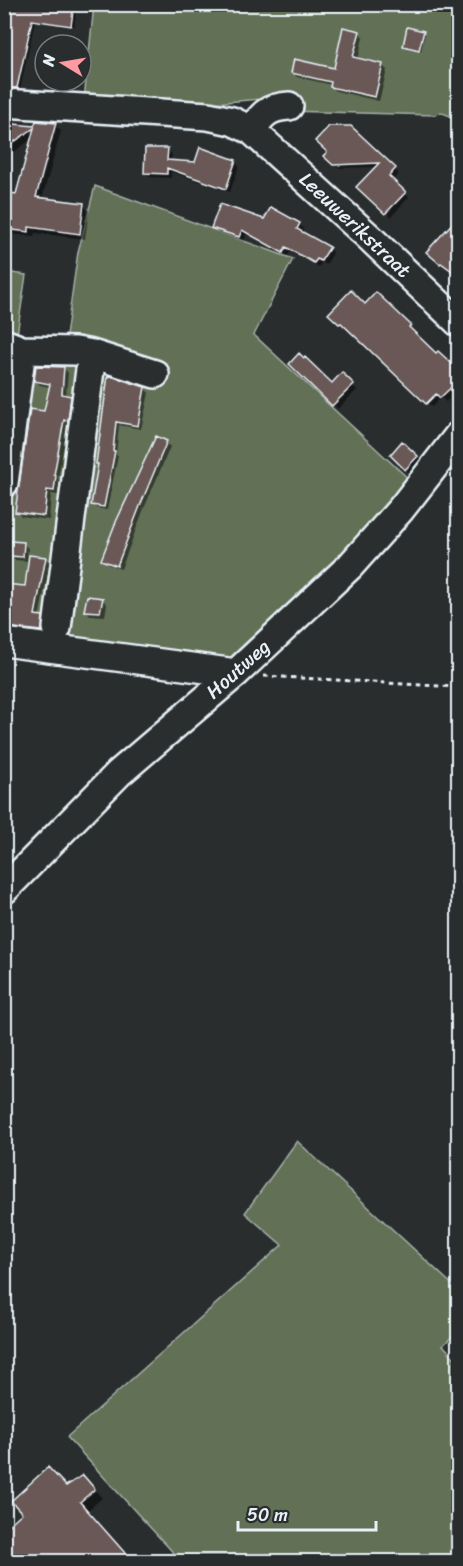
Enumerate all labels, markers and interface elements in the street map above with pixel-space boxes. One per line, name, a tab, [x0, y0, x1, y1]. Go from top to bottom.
north arrow	[33, 33, 93, 93]
text: N	[33, 51, 64, 69]
street label: Leeuwerikstraat	[290, 163, 420, 287]
street label: Houtweg	[198, 630, 278, 708]
scale bar	[238, 1494, 376, 1532]
text: 50 m	[247, 1499, 288, 1531]

